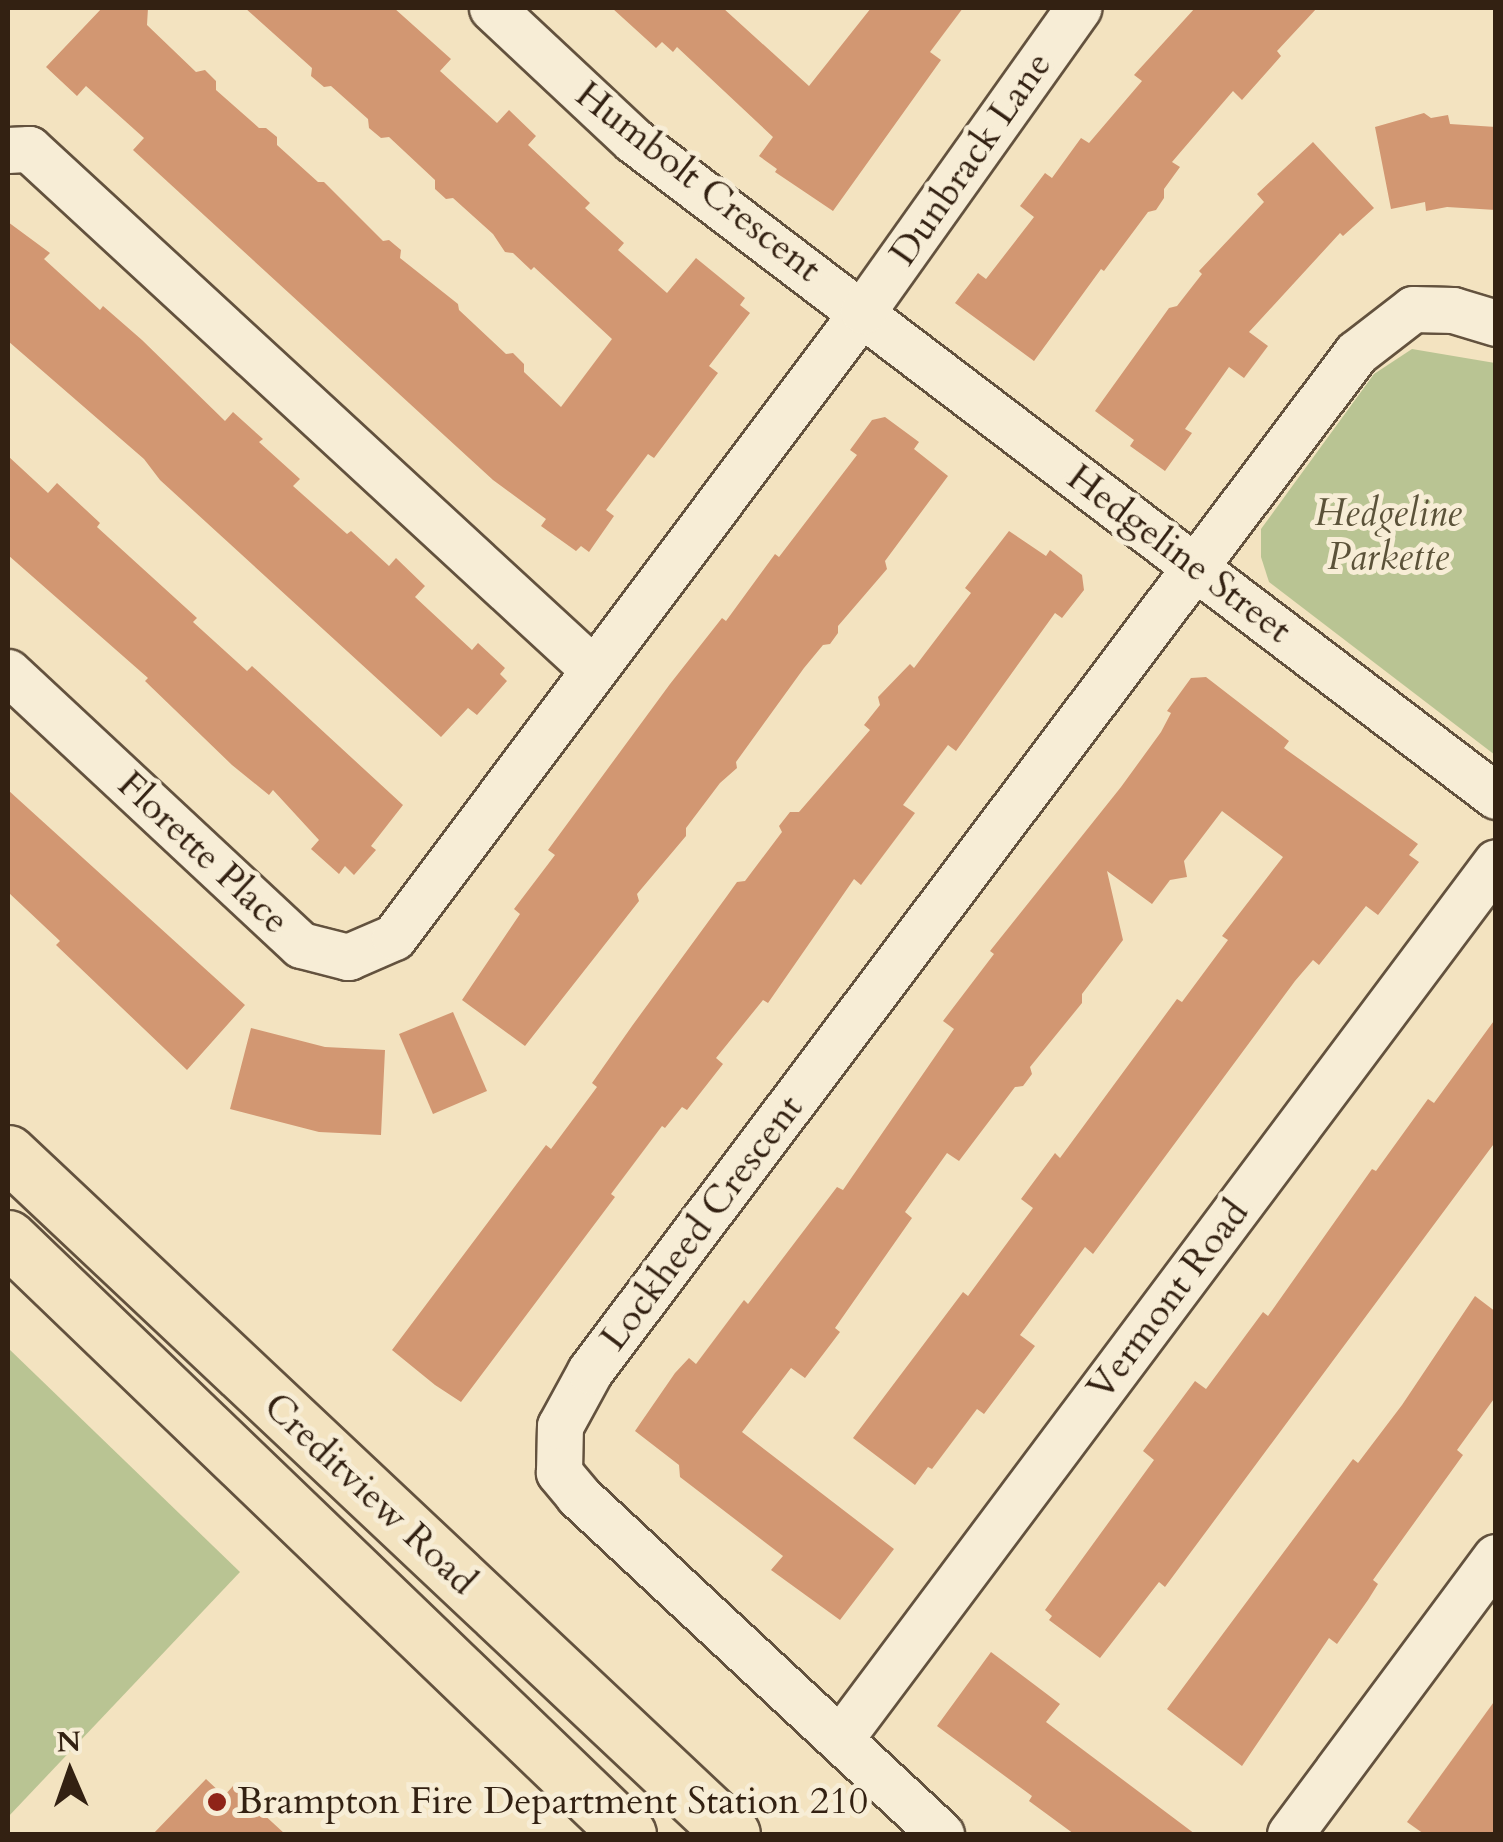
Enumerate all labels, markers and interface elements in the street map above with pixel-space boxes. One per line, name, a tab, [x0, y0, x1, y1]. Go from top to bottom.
street label: Dunbrack Lane	[881, 43, 1061, 275]
street label: Humbolt Crescent	[566, 72, 830, 292]
street label: Hedgeline Street	[1058, 455, 1300, 653]
park label: Hedgeline Parkette	[1314, 491, 1462, 580]
street label: Florette Place	[108, 762, 298, 944]
street label: Lockheed Crescent	[591, 1086, 813, 1360]
street label: Vermont Road	[1078, 1191, 1258, 1409]
street label: Creditview Road	[254, 1384, 486, 1604]
north arrow	[20, 1722, 120, 1822]
text: N	[56, 1723, 82, 1761]
place label: Brampton Fire Department Station 210	[237, 1779, 868, 1825]
marker: Brampton Fire Department Station 210	[206, 1791, 228, 1813]

